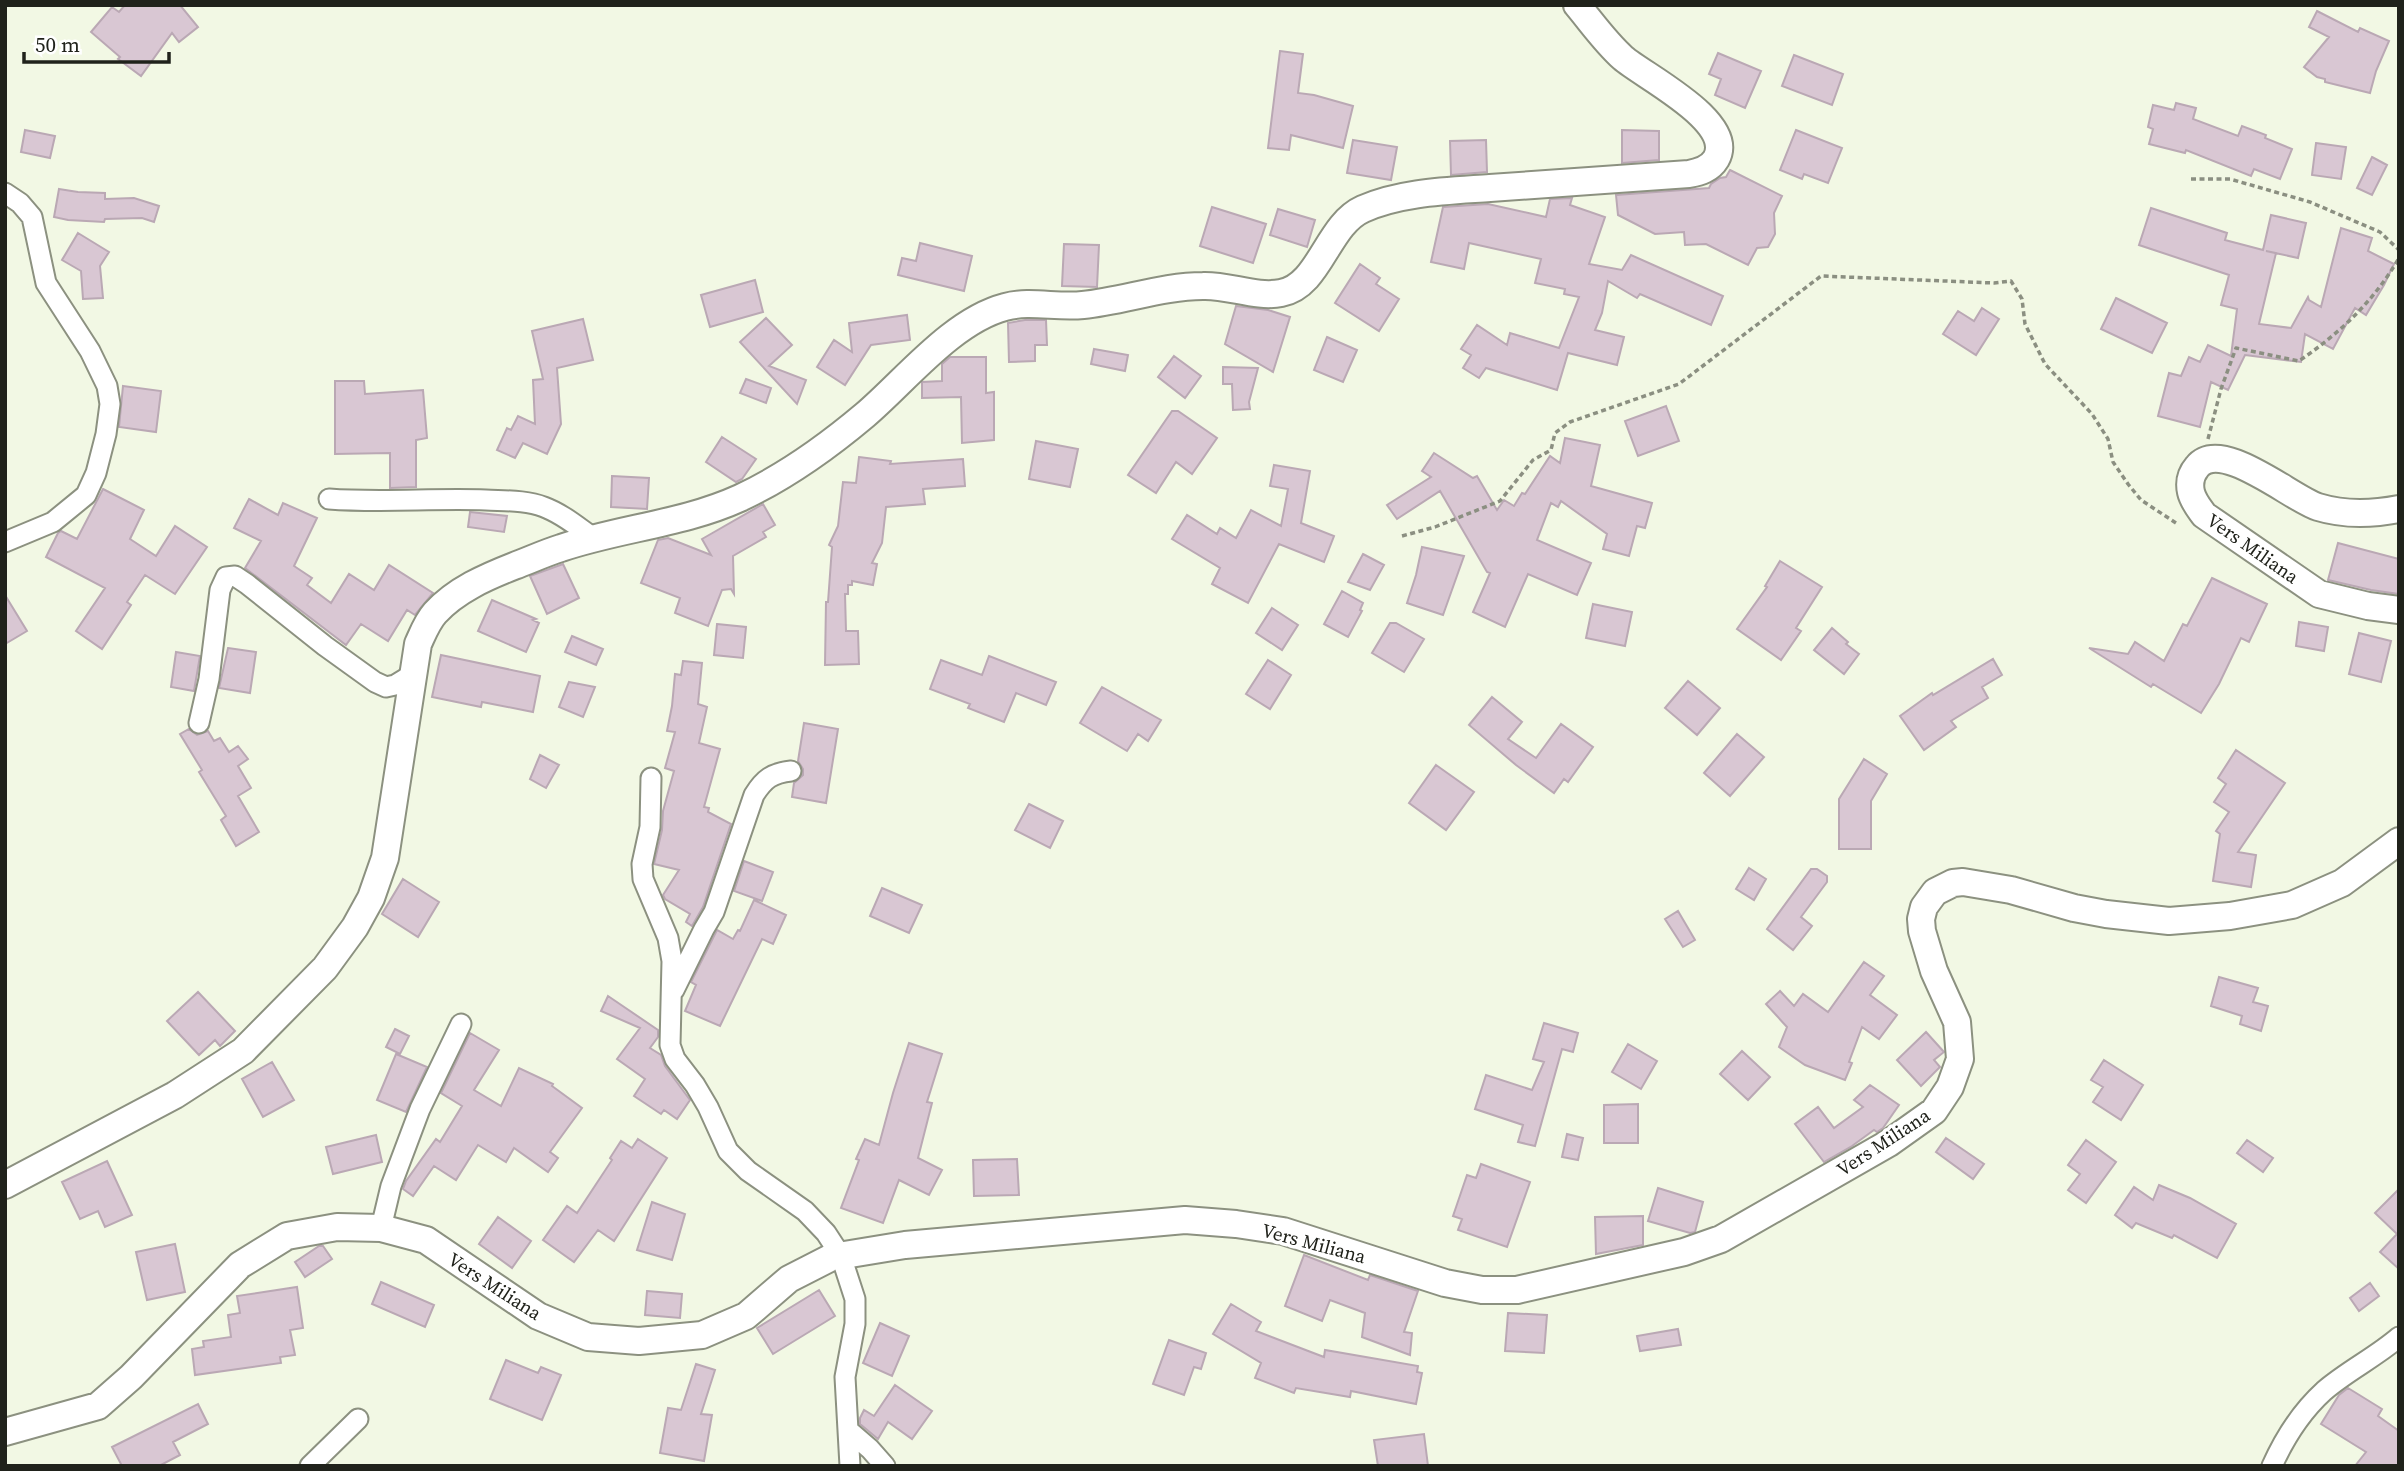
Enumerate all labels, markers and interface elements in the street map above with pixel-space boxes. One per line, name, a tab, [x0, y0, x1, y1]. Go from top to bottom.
scale bar	[24, 21, 170, 65]
text: 50 m	[35, 30, 80, 59]
street label: Vers Miliana	[2202, 507, 2304, 589]
street label: Vers Miliana	[1831, 1102, 1935, 1182]
street label: Vers Miliana	[1259, 1217, 1369, 1269]
street label: Vers Miliana	[443, 1246, 547, 1326]

